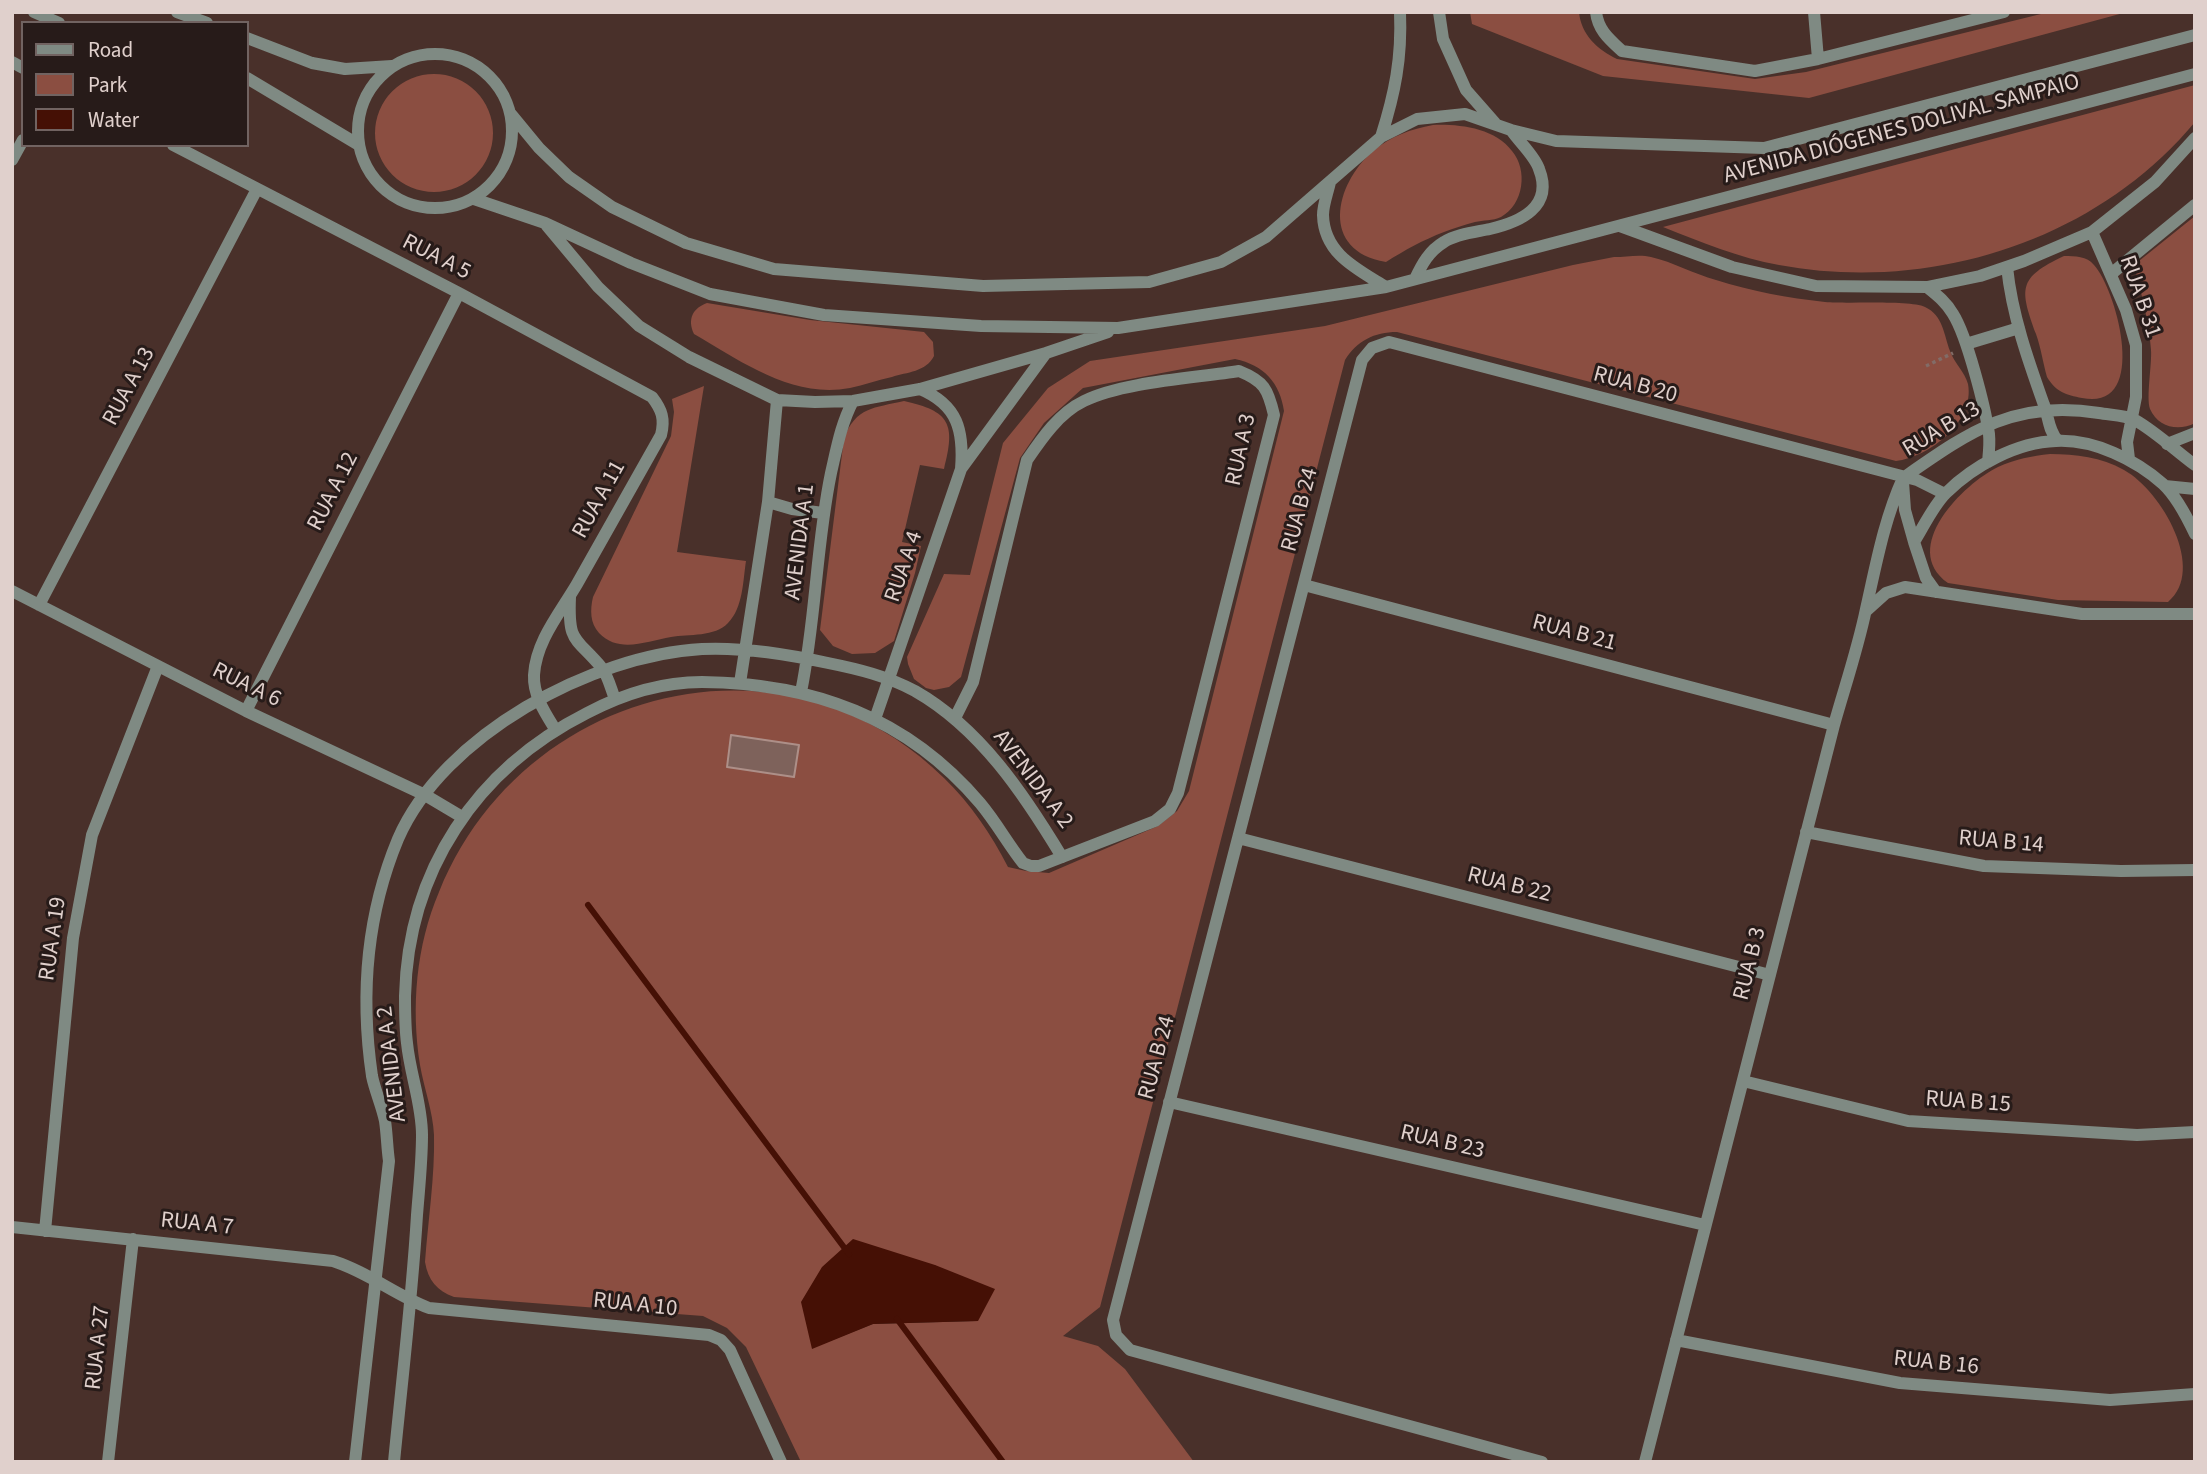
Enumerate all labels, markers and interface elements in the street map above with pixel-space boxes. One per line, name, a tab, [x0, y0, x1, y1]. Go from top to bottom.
legend	[21, 21, 248, 147]
text: Road	[88, 35, 133, 65]
street label: AVENIDA DIÓGENES DOLIVAL SAMPAIO	[1721, 69, 2083, 191]
text: Park	[88, 70, 127, 100]
text: Water	[88, 105, 139, 135]
street label: RUA A 5	[397, 229, 475, 287]
street label: RUA B 31	[2112, 252, 2166, 342]
street label: RUA A 13	[98, 343, 162, 431]
street label: RUA B 20	[1590, 362, 1680, 410]
street label: RUA B 13	[1898, 396, 1986, 464]
street label: RUA A 3	[1221, 411, 1263, 489]
street label: RUA A 12	[303, 448, 365, 536]
street label: RUA A 11	[567, 456, 633, 544]
street label: RUA B 24	[1277, 465, 1325, 555]
street label: AVENIDA A 1	[780, 482, 822, 602]
street label: RUA A 4	[880, 528, 930, 606]
street label: RUA B 21	[1529, 610, 1619, 658]
street label: RUA A 6	[207, 658, 285, 714]
street label: AVENIDA A 2	[986, 725, 1078, 835]
street label: RUA B 14	[1957, 826, 2045, 860]
street label: RUA B 22	[1464, 862, 1554, 910]
street label: RUA A 19	[34, 895, 74, 983]
street label: RUA B 3	[1729, 925, 1773, 1003]
street label: AVENIDA A 2	[372, 1004, 414, 1124]
street label: RUA B 24	[1134, 1013, 1182, 1103]
street label: RUA B 15	[1924, 1086, 2012, 1120]
street label: RUA B 23	[1397, 1120, 1487, 1166]
street label: RUA A 7	[159, 1207, 235, 1243]
street label: RUA A 10	[591, 1288, 679, 1324]
street label: RUA A 27	[81, 1304, 117, 1392]
street label: RUA B 16	[1892, 1346, 1980, 1382]

